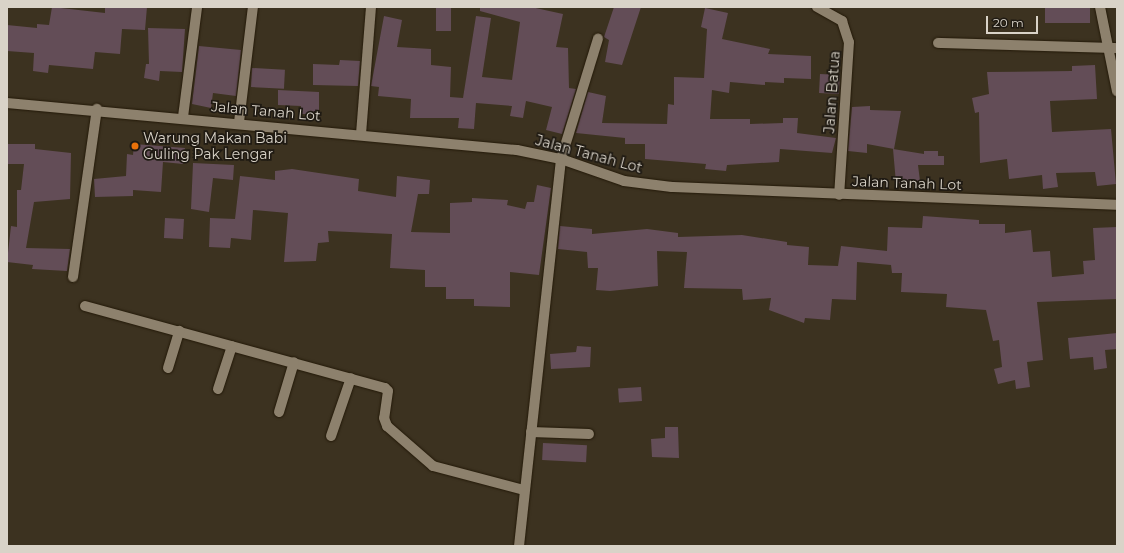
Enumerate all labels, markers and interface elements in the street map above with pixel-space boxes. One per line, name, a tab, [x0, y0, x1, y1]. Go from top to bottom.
scale bar	[988, 8, 1040, 34]
text: 20 m	[993, 15, 1024, 30]
street label: Jalan Batua	[821, 50, 843, 134]
street label: Jalan Tanah Lot	[211, 98, 321, 124]
place label: Warung Makan Babi Guling Pak Lengar	[143, 130, 287, 162]
street label: Jalan Tanah Lot	[534, 132, 644, 176]
marker: Warung Makan Babi Guling Pak Lengar	[130, 141, 140, 151]
street label: Jalan Tanah Lot	[852, 173, 962, 193]

